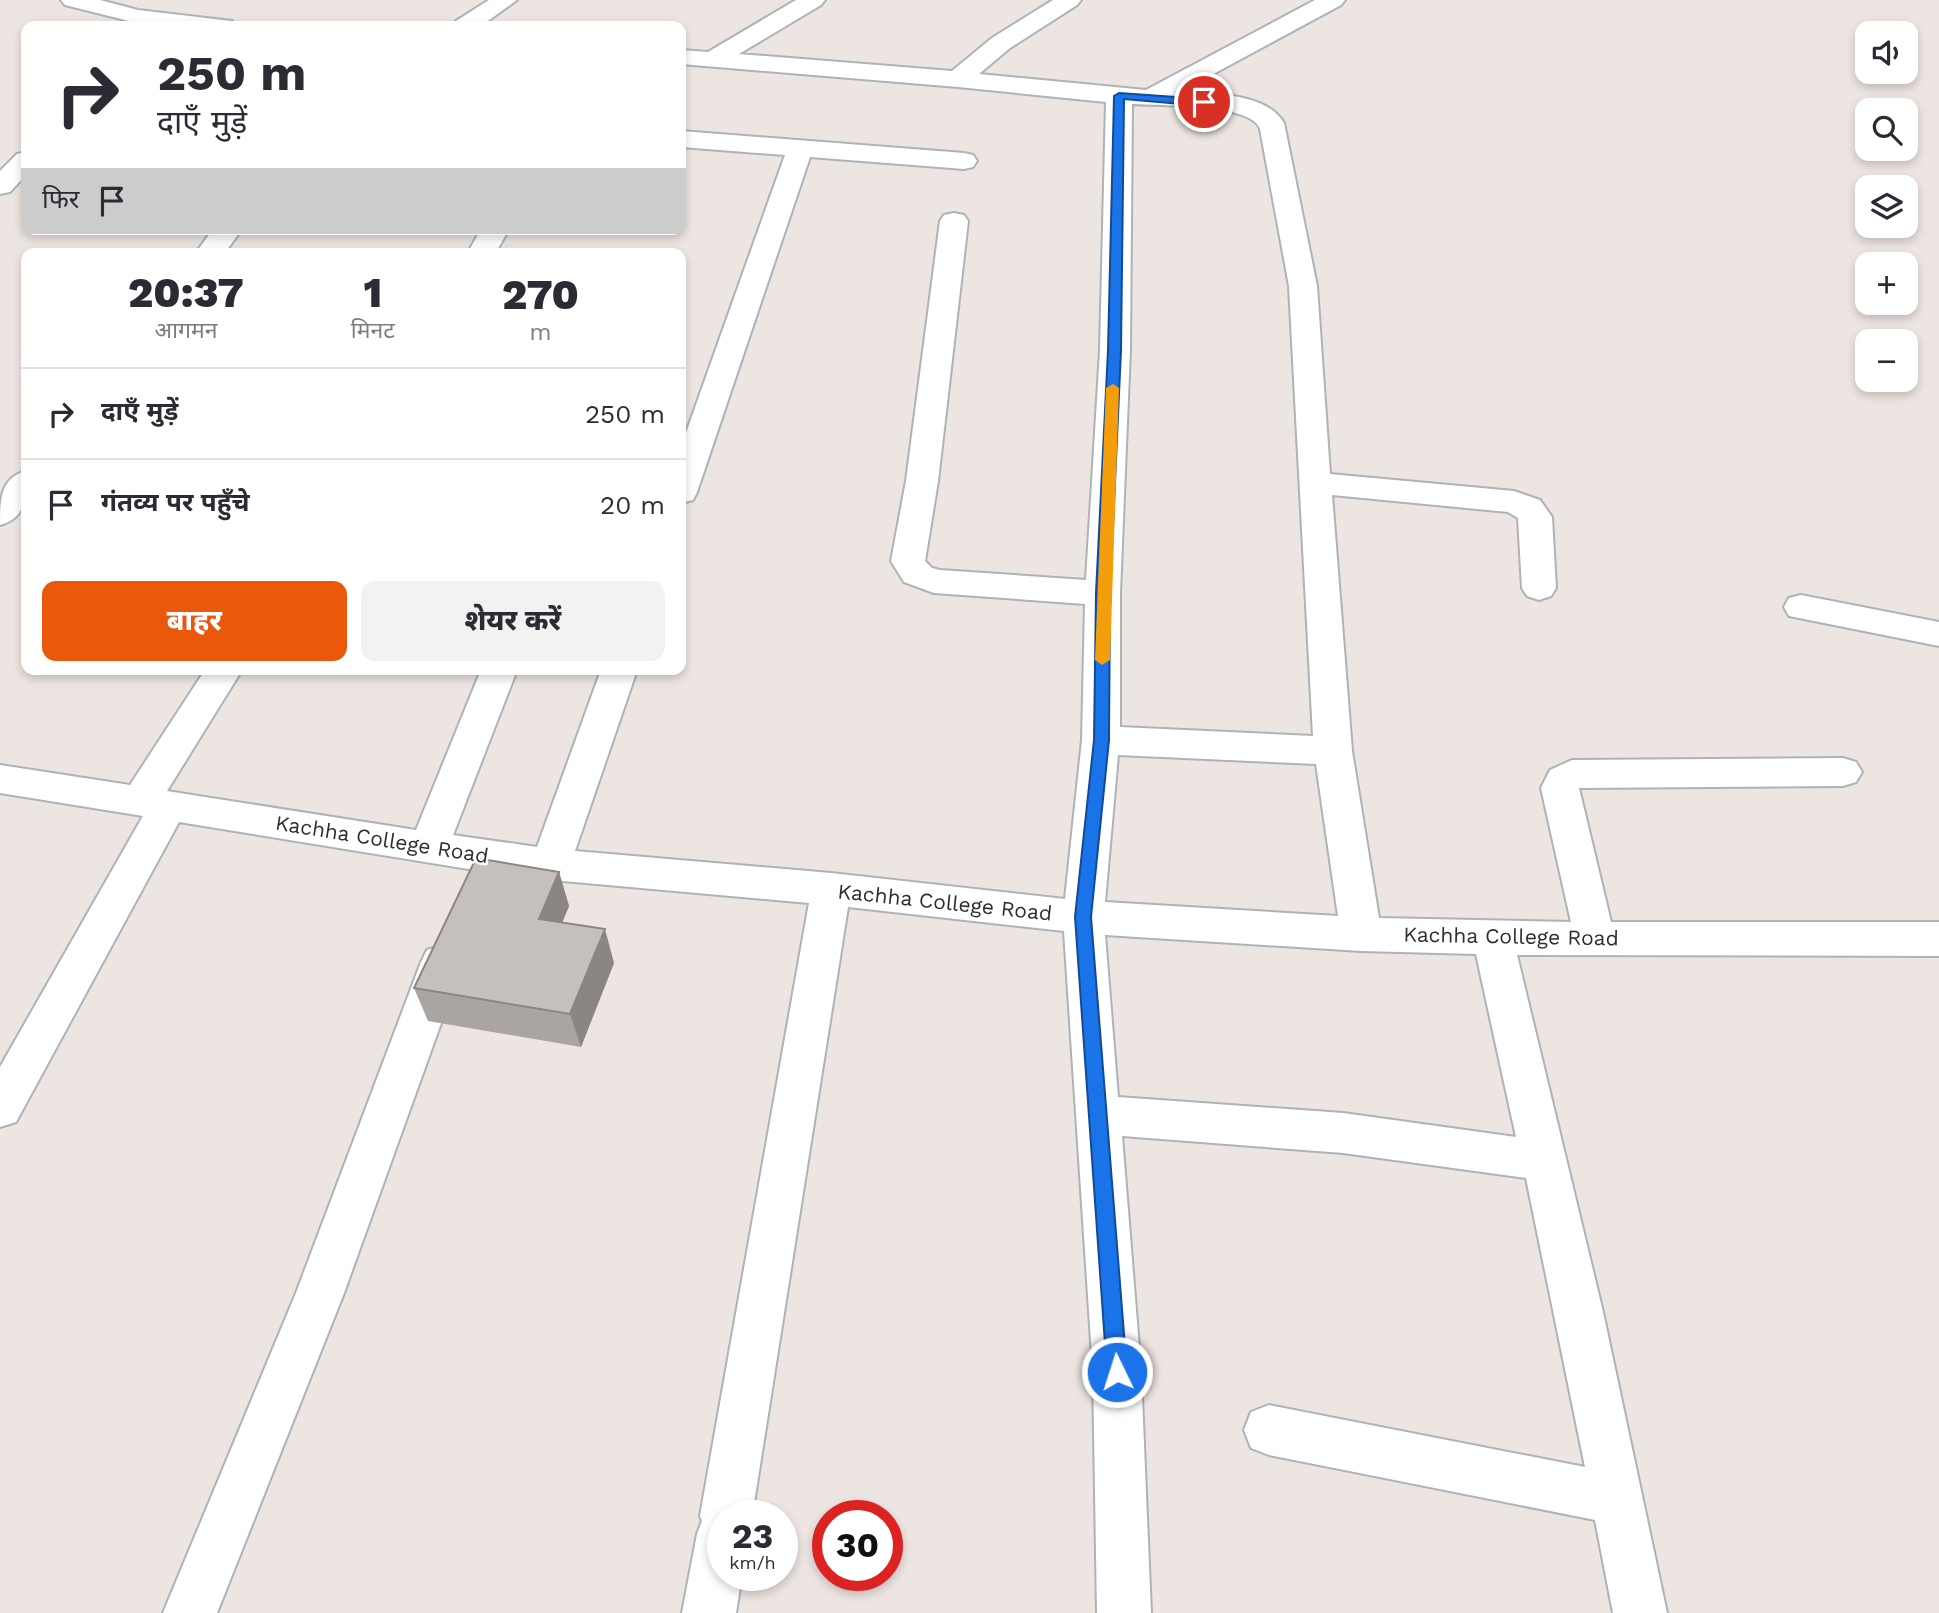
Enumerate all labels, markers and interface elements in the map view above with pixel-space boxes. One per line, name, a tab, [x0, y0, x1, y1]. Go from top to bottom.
map controls	[1855, 21, 1918, 392]
button: sound	[1855, 21, 1918, 84]
text: 250 m	[157, 44, 306, 102]
icon: right	[42, 49, 133, 140]
pin	[1174, 72, 1234, 132]
icon: arrive	[1185, 83, 1223, 121]
button: search	[1855, 98, 1918, 161]
text: दाएँ मुड़ें	[157, 103, 247, 141]
button: layers	[1855, 175, 1918, 238]
icon: arrive	[93, 182, 131, 220]
text: फिर	[42, 184, 79, 214]
button: +	[1855, 252, 1918, 315]
text: 20:37	[128, 268, 244, 317]
text: 1	[364, 268, 382, 317]
text: 270	[502, 270, 579, 319]
text: आगमन	[154, 317, 217, 344]
text: मिनट	[351, 317, 395, 344]
text: m	[530, 319, 551, 346]
button: −	[1855, 329, 1918, 392]
icon: right	[42, 395, 80, 433]
text: दाएँ मुड़ें	[101, 396, 178, 426]
text: 250 m	[585, 399, 665, 429]
icon: arrive	[42, 486, 80, 524]
text: गंतव्य पर पहुँचे	[101, 487, 250, 517]
text: 20 m	[600, 490, 665, 520]
button: बाहर	[42, 581, 347, 661]
button: शेयर करें	[361, 581, 665, 661]
street label: Kachha College Road	[274, 810, 490, 868]
street label: Kachha College Road	[837, 878, 1053, 926]
street label: Kachha College Road	[1403, 922, 1619, 950]
position arrow	[1080, 1335, 1154, 1409]
speed limit sign: 30	[812, 1500, 903, 1591]
text: 23	[732, 1515, 773, 1557]
text: km/h	[729, 1552, 776, 1573]

